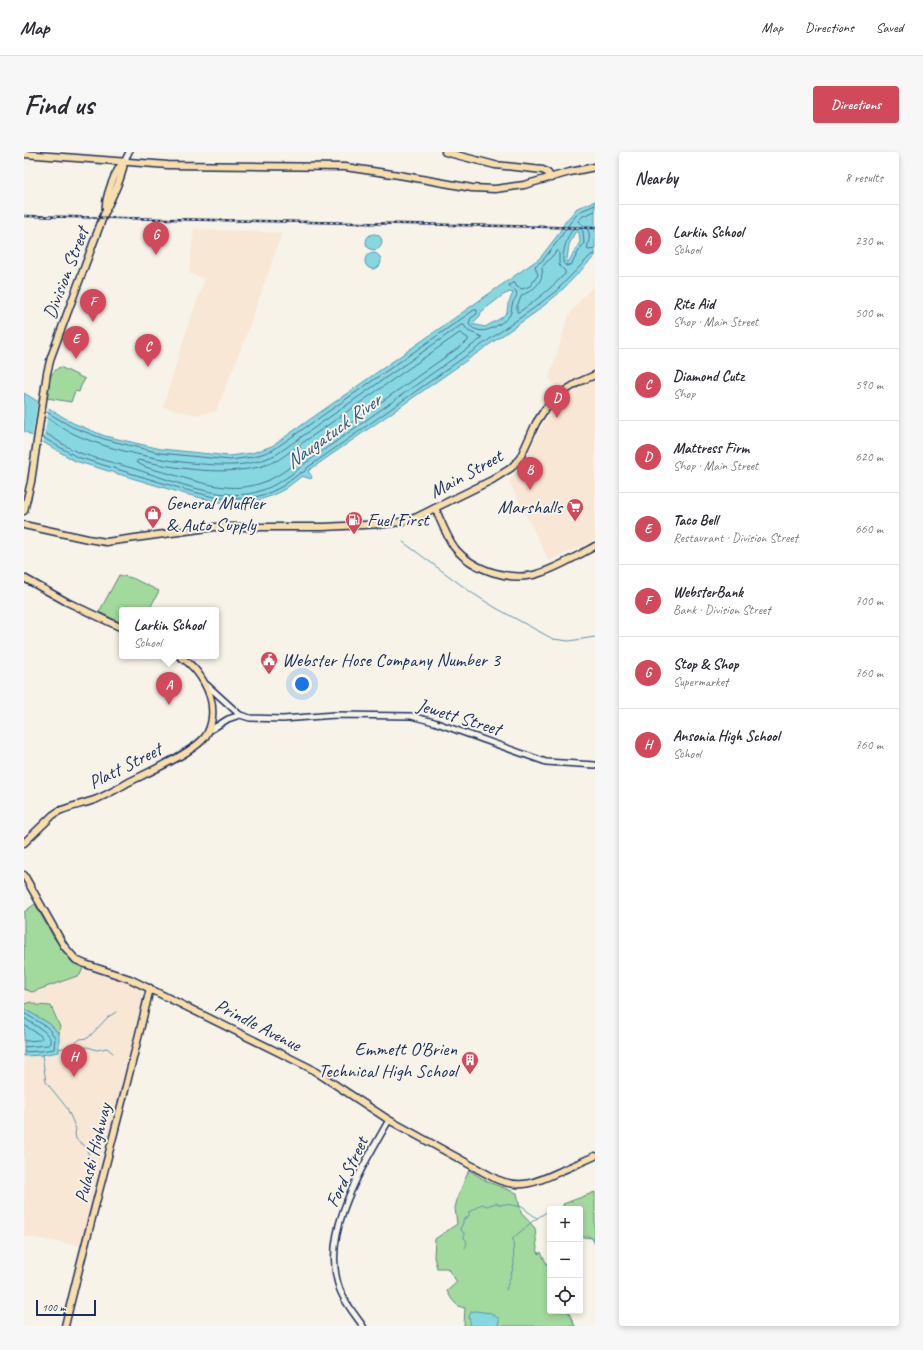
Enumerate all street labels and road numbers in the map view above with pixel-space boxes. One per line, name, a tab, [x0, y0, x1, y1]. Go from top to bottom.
street label: Division Street	[38, 221, 95, 322]
street label: Main Street	[425, 443, 508, 504]
street label: Jewett Street	[413, 693, 506, 742]
street label: Platt Street	[84, 736, 168, 795]
street label: Prindle Avenue	[211, 993, 307, 1058]
street label: Pulaski Highway	[69, 1099, 117, 1205]
street label: Ford Street	[320, 1131, 374, 1211]

